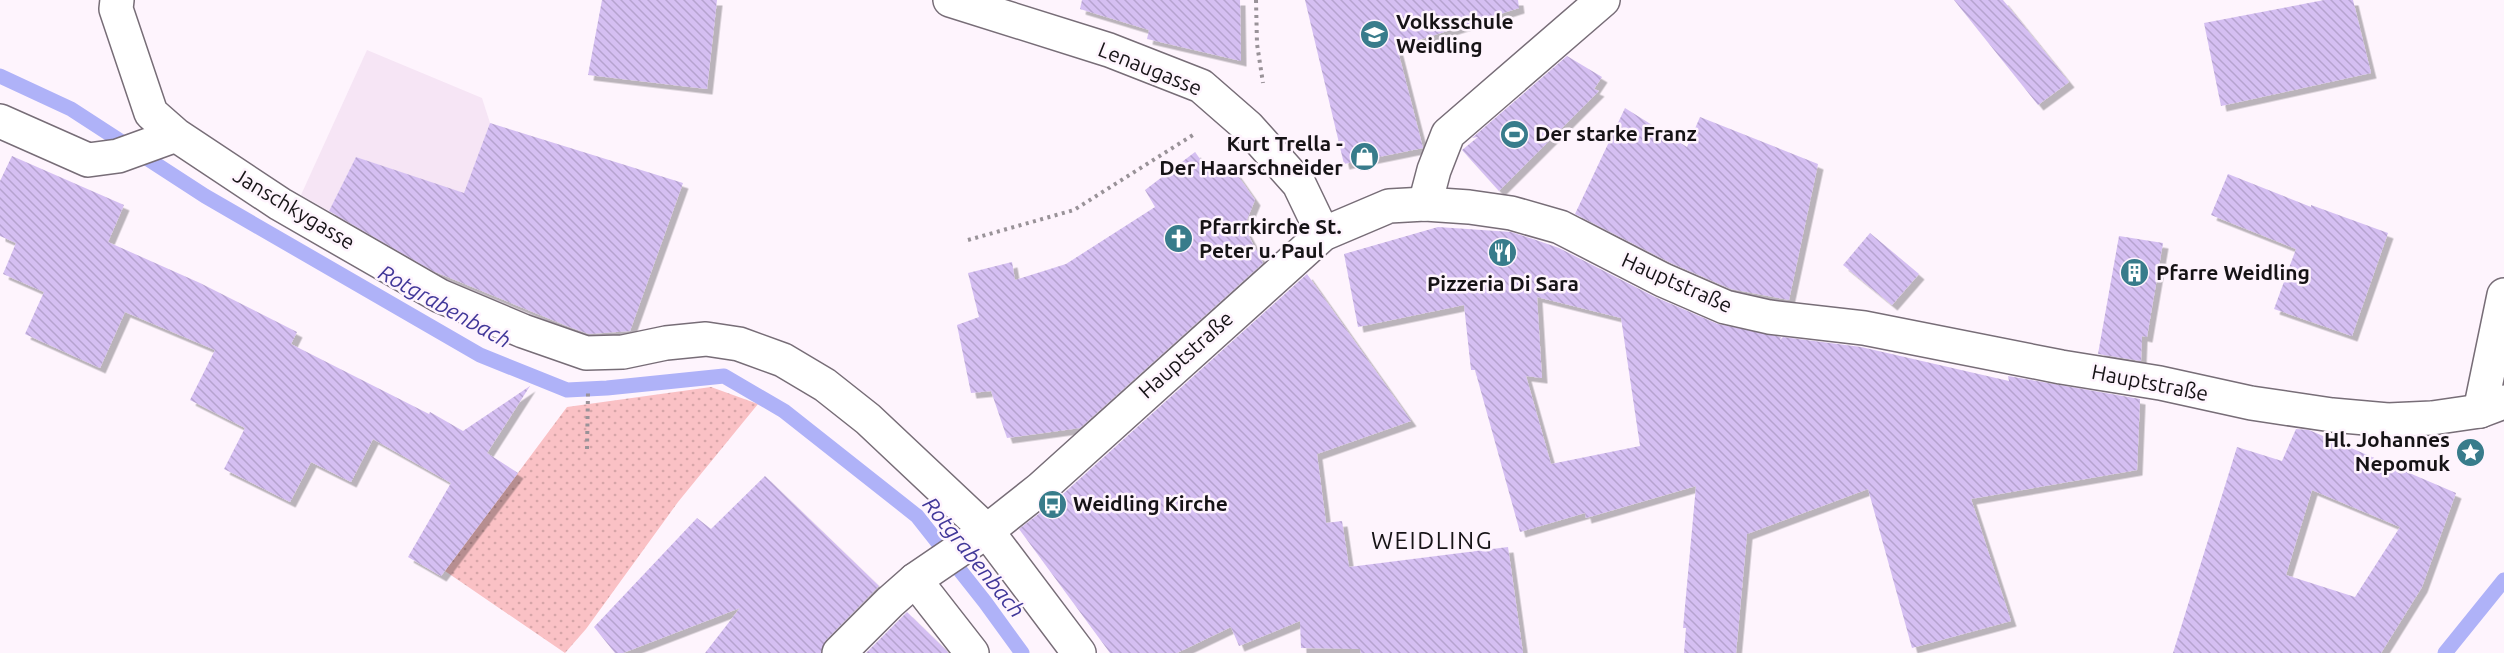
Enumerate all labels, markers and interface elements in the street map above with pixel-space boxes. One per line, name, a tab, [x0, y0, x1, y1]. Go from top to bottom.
place label: Volksschule Weidling	[1396, 9, 1514, 57]
school or university icon: Volksschule Weidling	[1359, 18, 1391, 50]
street label: Lenaugasse	[1095, 36, 1206, 100]
sports icon: Der starke Franz	[1498, 118, 1530, 150]
place label: Der starke Franz	[1535, 121, 1697, 145]
place label: Kurt Trella - Der Haarschneider	[1159, 131, 1343, 179]
shop icon: Kurt Trella - Der Haarschneider	[1348, 140, 1380, 172]
street label: Janschkygasse	[229, 162, 360, 254]
place label: Pfarrkirche St. Peter u. Paul	[1199, 214, 1342, 262]
church icon: Pfarrkirche St. Peter u. Paul	[1162, 223, 1194, 255]
restaurant icon: Pizzeria Di Sara	[1487, 237, 1519, 269]
street label: Hauptstraße	[1618, 247, 1736, 317]
building icon: Pfarre Weidling	[2119, 257, 2151, 289]
water label: Rotgrabenbach	[375, 259, 516, 352]
place label: Pfarre Weidling	[2156, 260, 2310, 284]
place label: Pizzeria Di Sara	[1427, 271, 1579, 295]
street label: Hauptstraße	[1133, 306, 1237, 403]
street label: Hauptstraße	[2090, 359, 2211, 405]
place label: Hl. Johannes Nepomuk	[2324, 427, 2450, 475]
place icon: Hl. Johannes Nepomuk	[2455, 436, 2487, 468]
bus stop icon: Weidling Kirche	[1036, 488, 1068, 520]
place label: Weidling Kirche	[1073, 491, 1228, 515]
water label: Rotgrabenbach	[918, 492, 1030, 622]
district label: WEIDLING	[1371, 527, 1493, 554]

